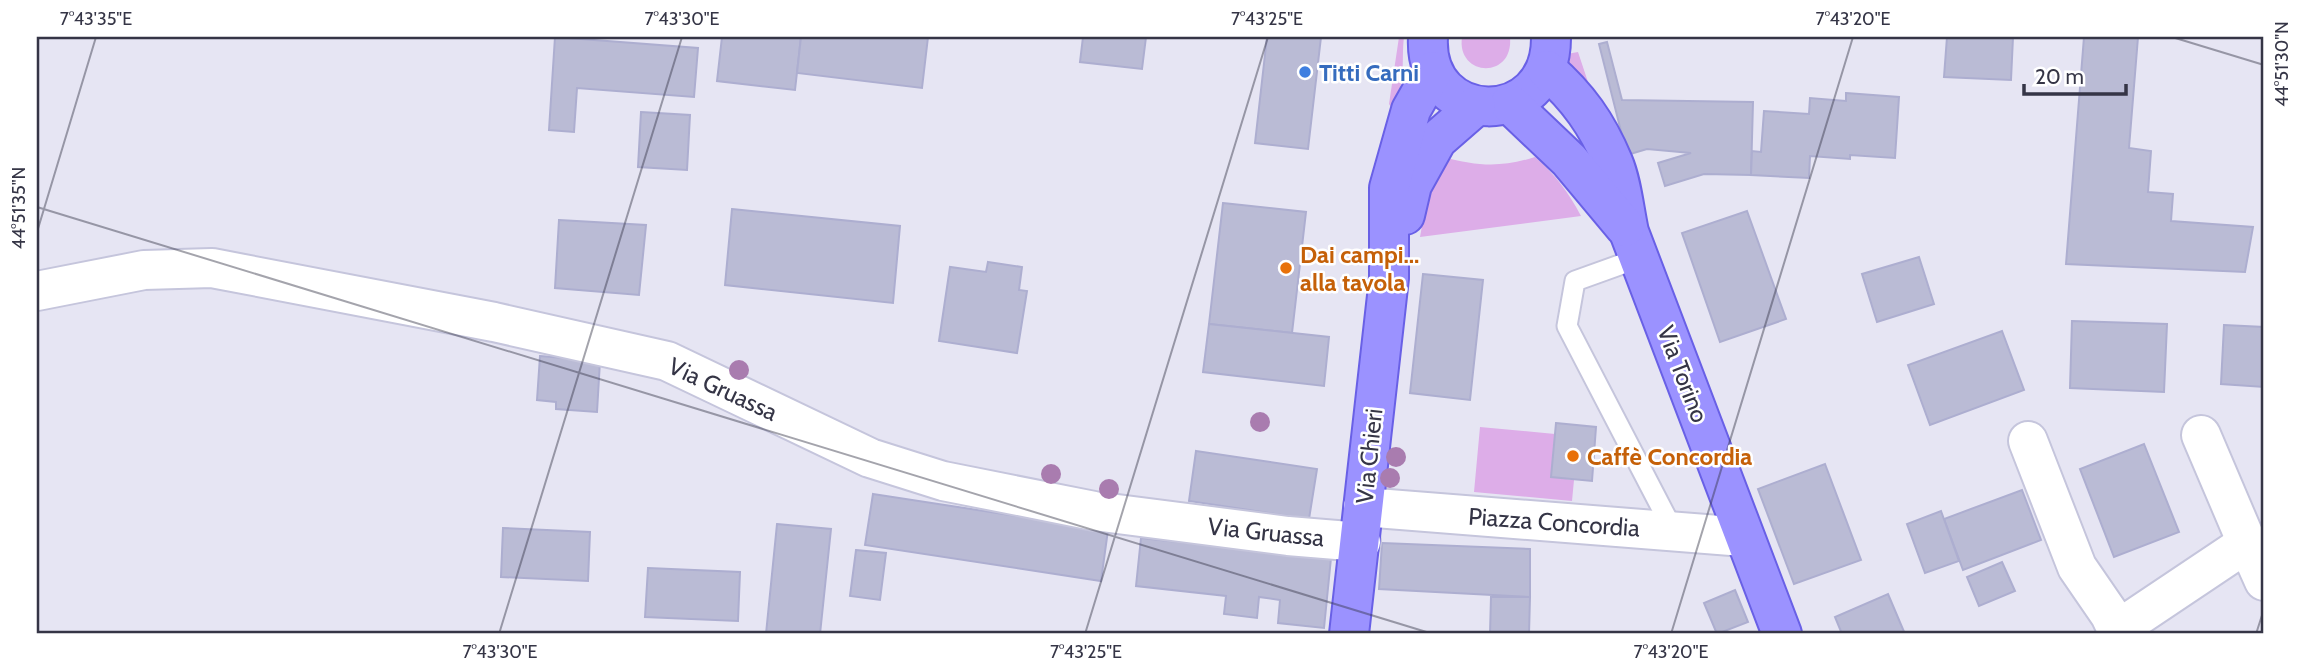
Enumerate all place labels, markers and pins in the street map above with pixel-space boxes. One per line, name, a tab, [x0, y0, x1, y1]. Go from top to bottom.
place label: Titti Carni	[1319, 58, 1419, 87]
marker: Titti Carni	[1297, 64, 1313, 80]
place label: Dai campi... alla tavola	[1300, 240, 1419, 297]
marker: Dai campi... alla tavola	[1278, 260, 1294, 276]
place label: Caffè Concordia	[1587, 442, 1752, 471]
marker: Caffè Concordia	[1565, 448, 1581, 464]

